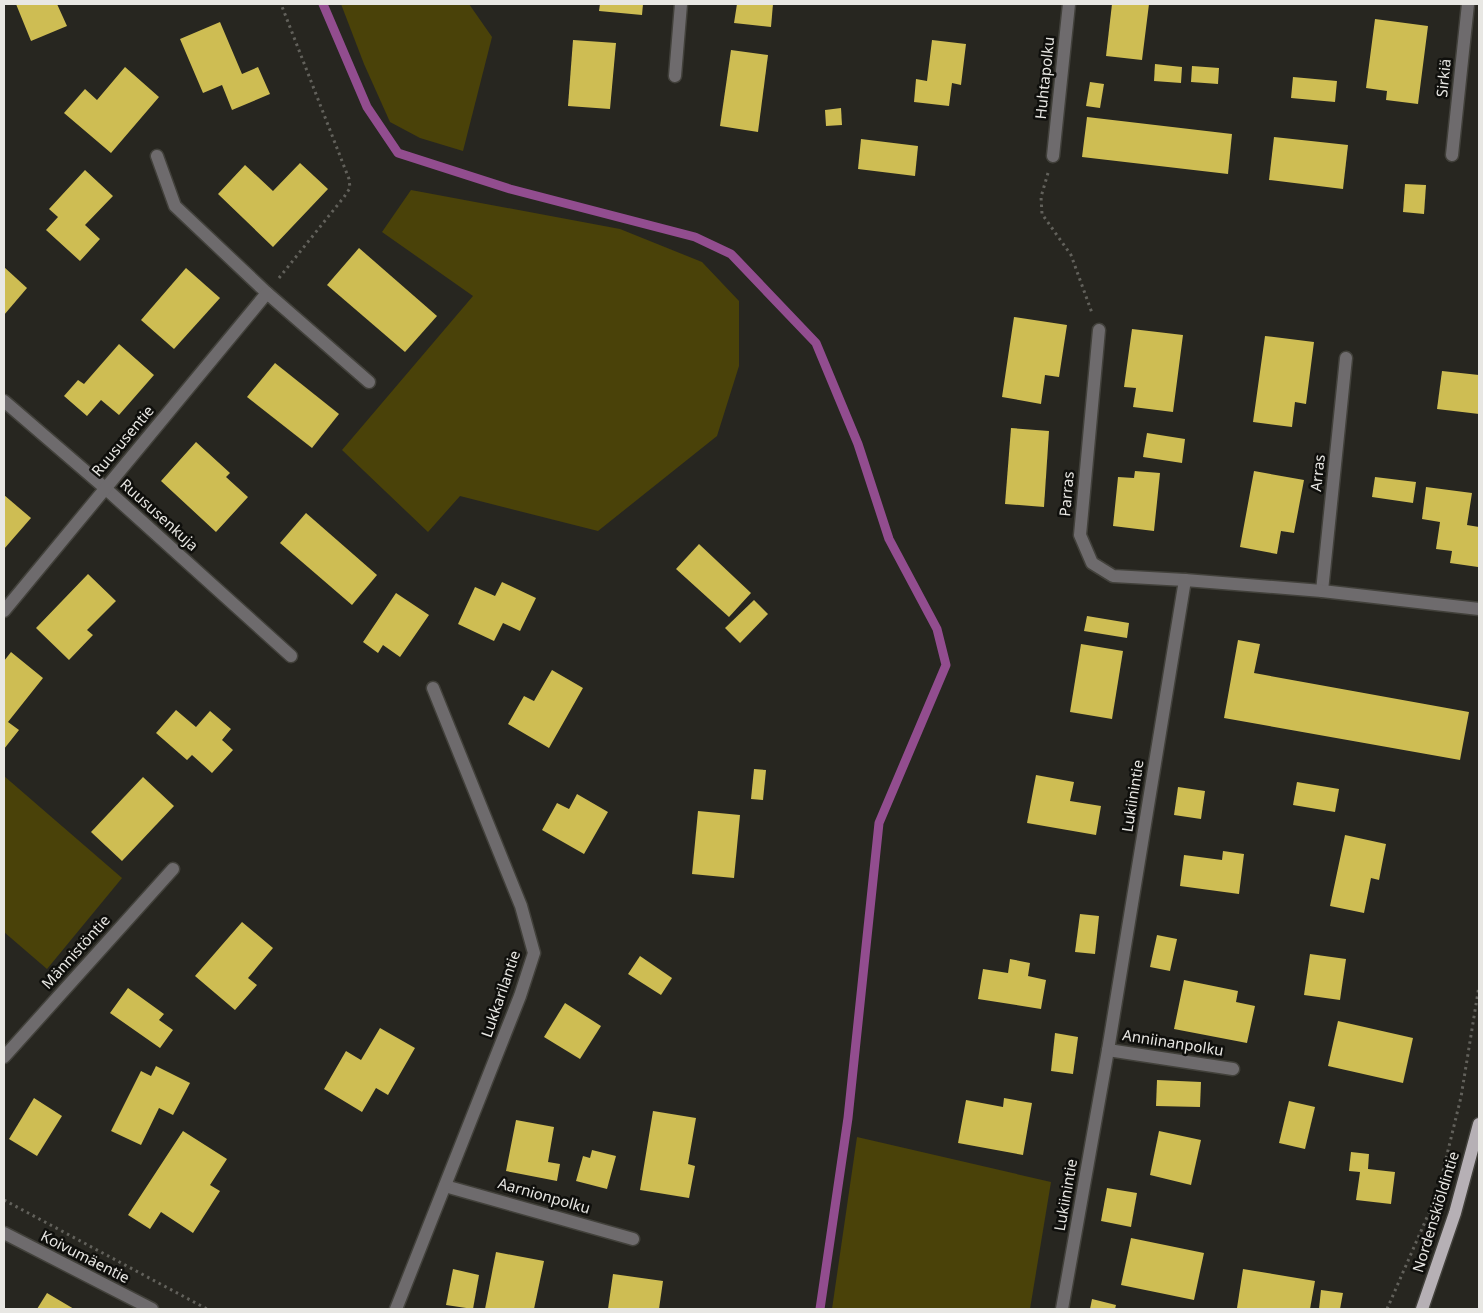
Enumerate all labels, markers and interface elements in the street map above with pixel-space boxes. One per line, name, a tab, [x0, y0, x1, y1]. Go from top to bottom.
street label: Huhtapolku	[1030, 36, 1058, 120]
street label: Sirkiä	[1431, 58, 1455, 98]
street label: Ruususentie	[87, 401, 158, 480]
street label: Arras	[1305, 453, 1329, 492]
street label: Parras	[1054, 471, 1078, 517]
street label: Ruususenkuja	[116, 474, 203, 555]
street label: Lukiinintie	[1116, 758, 1148, 833]
street label: Männistöntie	[37, 910, 114, 993]
street label: Lukkarilantie	[476, 947, 524, 1040]
street label: Anniinanpolku	[1121, 1024, 1225, 1060]
street label: Nordenskiöldintie	[1407, 1149, 1463, 1275]
street label: Lukiinintie	[1049, 1157, 1081, 1233]
street label: Aarnionpolku	[496, 1172, 593, 1218]
street label: Koivumäentie	[38, 1225, 133, 1287]

